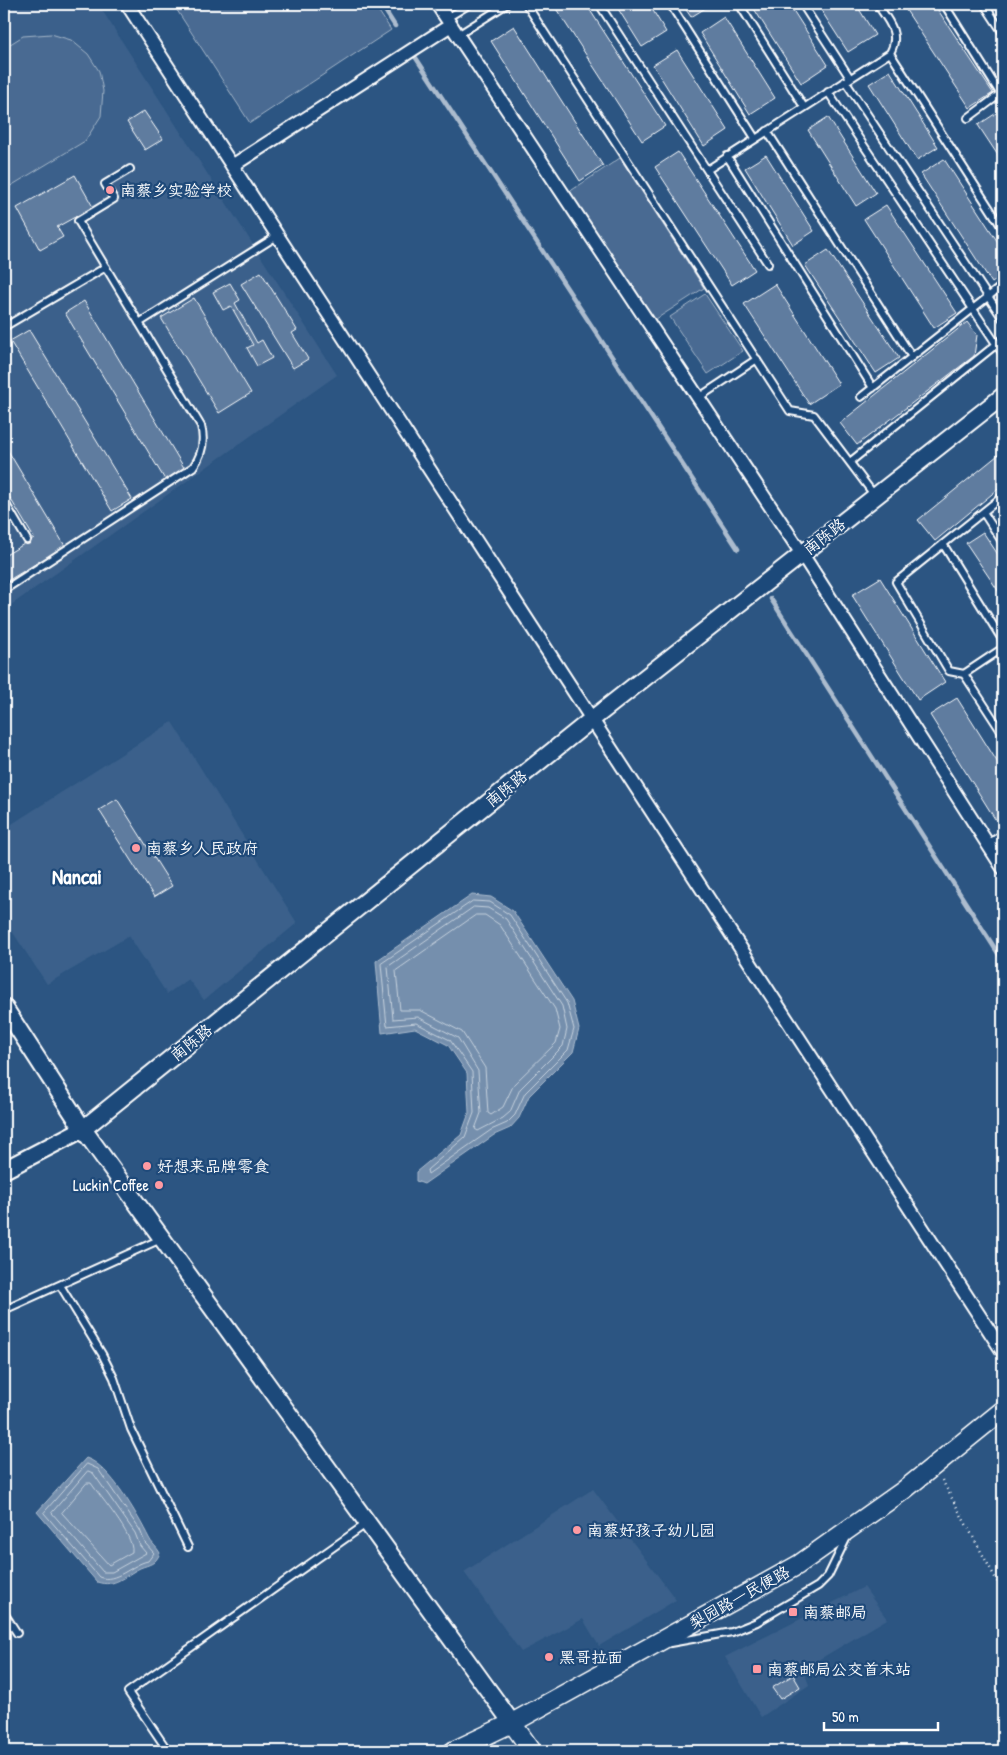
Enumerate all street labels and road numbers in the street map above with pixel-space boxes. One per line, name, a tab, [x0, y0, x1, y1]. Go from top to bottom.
street label: 南陈路	[798, 513, 850, 559]
street label: 南陈路	[480, 764, 532, 812]
street label: 南陈路	[165, 1018, 217, 1066]
street label: 梨园路一民便路	[685, 1560, 793, 1634]

